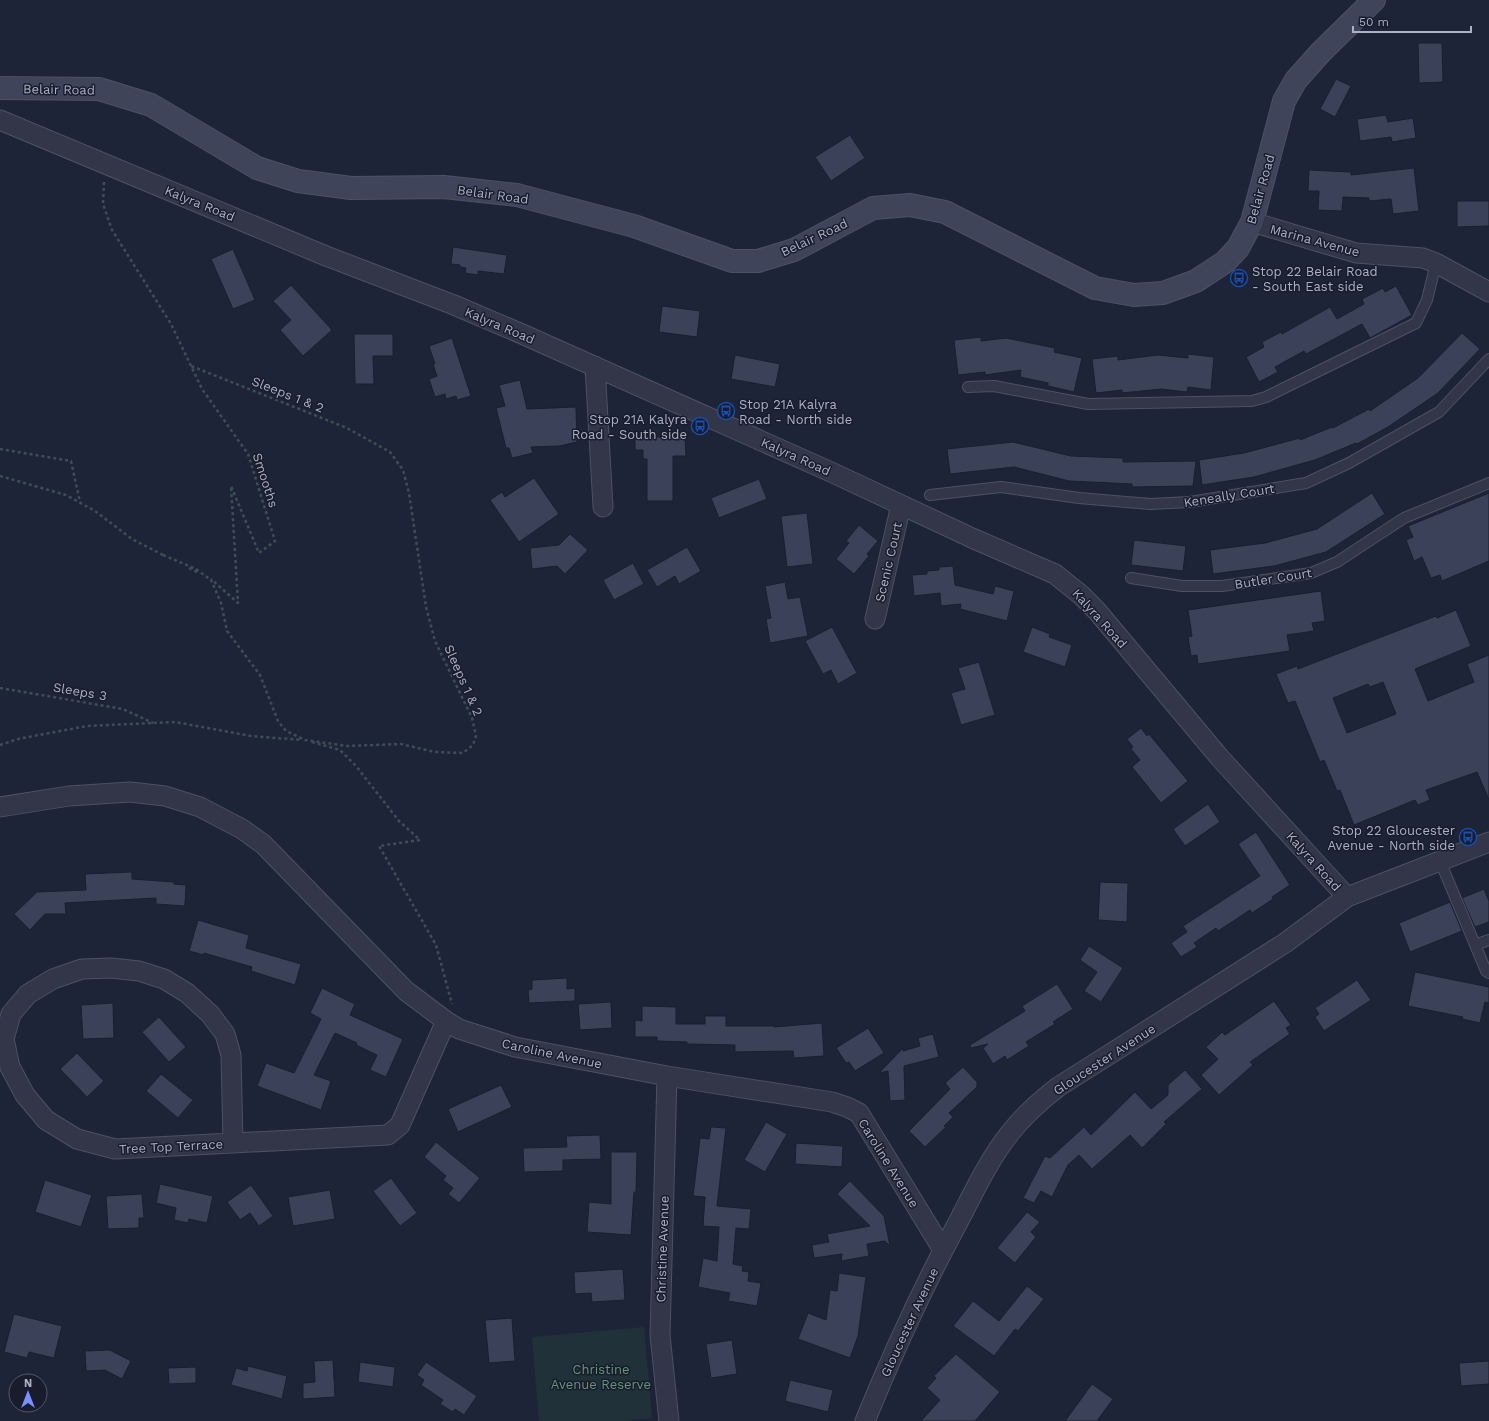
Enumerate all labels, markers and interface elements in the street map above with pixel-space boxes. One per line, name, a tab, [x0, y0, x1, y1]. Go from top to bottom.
scale bar	[1353, 8, 1471, 34]
text: 50 m	[1359, 15, 1389, 29]
street label: Belair Road	[23, 81, 95, 98]
street label: Belair Road	[1243, 152, 1278, 226]
street label: Belair Road	[456, 182, 530, 207]
street label: Kalyra Road	[163, 183, 237, 224]
street label: Belair Road	[778, 215, 850, 259]
street label: Marina Avenue	[1268, 221, 1361, 260]
place label: Stop 22 Belair Road - South East side	[1252, 264, 1378, 294]
bus stop icon: Stop 22 Belair Road - South East side	[1229, 268, 1249, 288]
street label: Kalyra Road	[463, 304, 537, 347]
street label: Sleeps 1 & 2	[250, 373, 326, 416]
place label: Stop 21A Kalyra Road - North side	[739, 397, 852, 427]
bus stop icon: Stop 21A Kalyra Road - North side	[716, 401, 736, 421]
place label: Stop 21A Kalyra Road - South side	[572, 412, 688, 442]
bus stop icon: Stop 21A Kalyra Road - South side	[690, 416, 710, 436]
street label: Kalyra Road	[759, 434, 833, 478]
street label: Smooths	[250, 451, 281, 509]
street label: Keneally Court	[1183, 481, 1276, 510]
street label: Scenic Court	[872, 520, 905, 603]
street label: Butler Court	[1233, 565, 1313, 592]
street label: Kalyra Road	[1069, 586, 1130, 651]
street label: Sleeps 1 & 2	[441, 642, 486, 718]
street label: Sleeps 3	[52, 679, 108, 704]
place label: Stop 22 Gloucester Avenue - North side	[1327, 823, 1455, 853]
bus stop icon: Stop 22 Gloucester Avenue - North side	[1458, 827, 1478, 847]
street label: Kalyra Road	[1283, 829, 1344, 894]
street label: Gloucester Avenue	[1050, 1021, 1158, 1098]
street label: Caroline Avenue	[500, 1036, 603, 1071]
street label: Caroline Avenue	[855, 1116, 922, 1211]
street label: Tree Top Terrace	[119, 1136, 223, 1157]
street label: Christine Avenue	[653, 1195, 672, 1303]
street label: Gloucester Avenue	[878, 1265, 941, 1379]
park label: Christine Avenue Reserve	[551, 1362, 651, 1392]
north arrow	[8, 1373, 48, 1413]
text: N	[24, 1377, 32, 1390]

